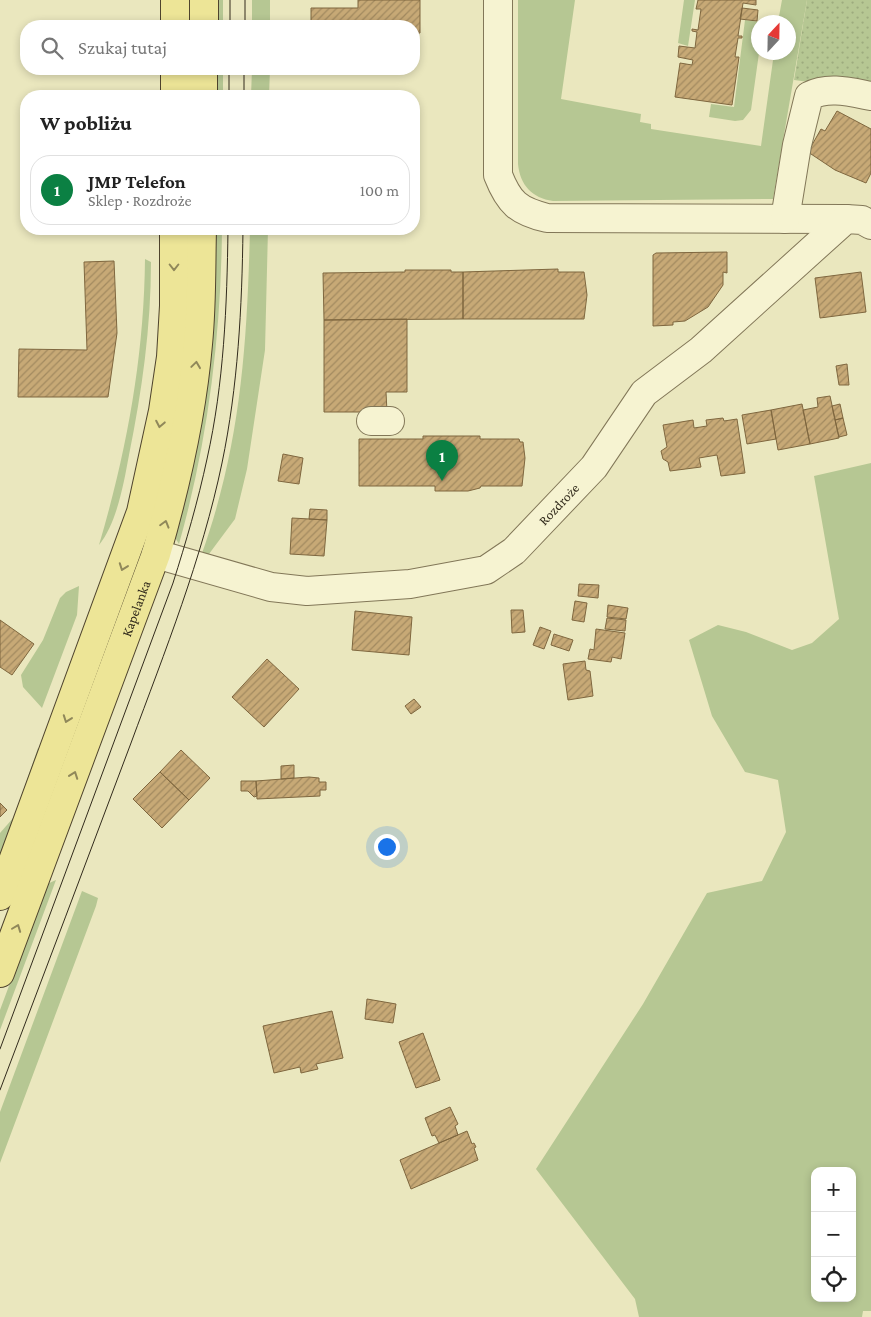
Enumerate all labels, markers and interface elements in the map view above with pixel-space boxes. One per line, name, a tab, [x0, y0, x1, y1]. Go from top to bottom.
north arrow	[751, 15, 796, 60]
search box	[20, 20, 420, 75]
icon: search	[38, 34, 66, 62]
text: Szukaj tutaj	[78, 37, 167, 58]
text: W pobliżu	[40, 111, 132, 135]
text: JMP Telefon	[88, 171, 186, 192]
text: 1	[54, 182, 60, 199]
text: 100 m	[360, 182, 399, 199]
text: Sklep · Rozdroże	[88, 192, 192, 209]
one-way arrow	[169, 264, 179, 272]
one-way arrow	[190, 360, 201, 368]
one-way arrow	[156, 419, 166, 428]
pin: 1	[426, 440, 458, 481]
street label: Rozdroże	[535, 480, 582, 528]
one-way arrow	[159, 519, 170, 528]
one-way arrow	[119, 562, 129, 570]
street label: Kapelanka	[118, 578, 154, 639]
one-way arrow	[63, 714, 73, 723]
one-way arrow	[68, 772, 78, 780]
your location	[374, 834, 400, 860]
one-way arrow	[11, 924, 21, 932]
map controls	[811, 1167, 856, 1302]
button: +	[811, 1167, 856, 1212]
button: −	[811, 1212, 856, 1257]
button: locate	[811, 1257, 856, 1302]

